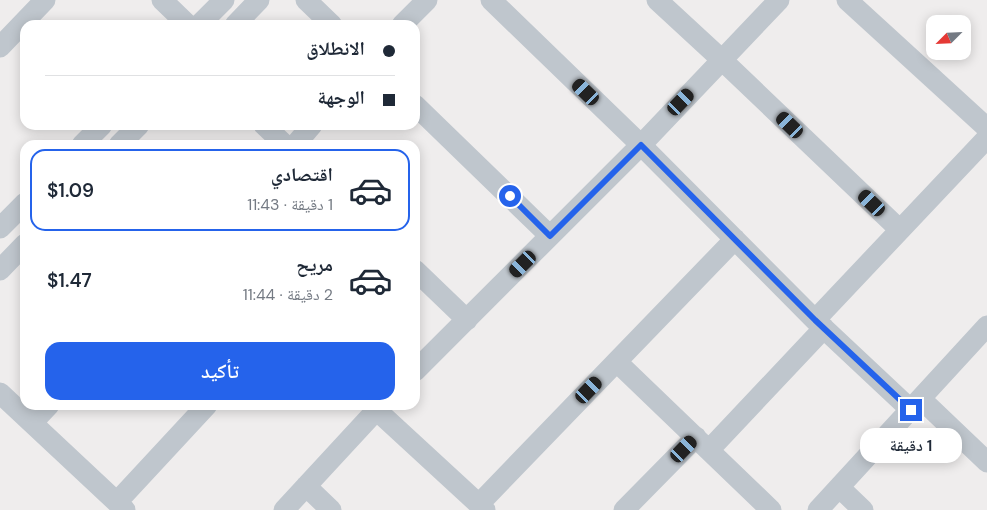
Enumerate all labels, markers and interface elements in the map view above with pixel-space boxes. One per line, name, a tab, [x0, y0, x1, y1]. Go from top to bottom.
north arrow	[926, 15, 971, 60]
map controls	[926, 15, 971, 60]
text: الانطلاق	[306, 36, 365, 61]
car	[569, 76, 602, 108]
text: الوجهة	[317, 85, 365, 110]
car	[665, 86, 696, 118]
car	[773, 109, 806, 141]
text: اقتصادي	[271, 162, 333, 187]
icon: car	[348, 168, 393, 213]
text: $1.09	[47, 178, 94, 203]
route start	[499, 185, 521, 207]
car	[855, 187, 888, 219]
text: 1 دقيقة · 11:43	[247, 194, 333, 215]
car	[507, 248, 538, 280]
text: مريح	[296, 252, 333, 277]
icon: car	[348, 258, 393, 303]
text: $1.47	[47, 268, 92, 293]
text: 2 دقيقة · 11:44	[243, 284, 333, 305]
button: تأكيد	[45, 342, 395, 400]
car	[573, 374, 604, 406]
route end	[900, 399, 922, 421]
callout: 1 دقيقة	[860, 428, 962, 462]
car	[668, 433, 699, 465]
text: 1 دقيقة	[890, 435, 932, 456]

